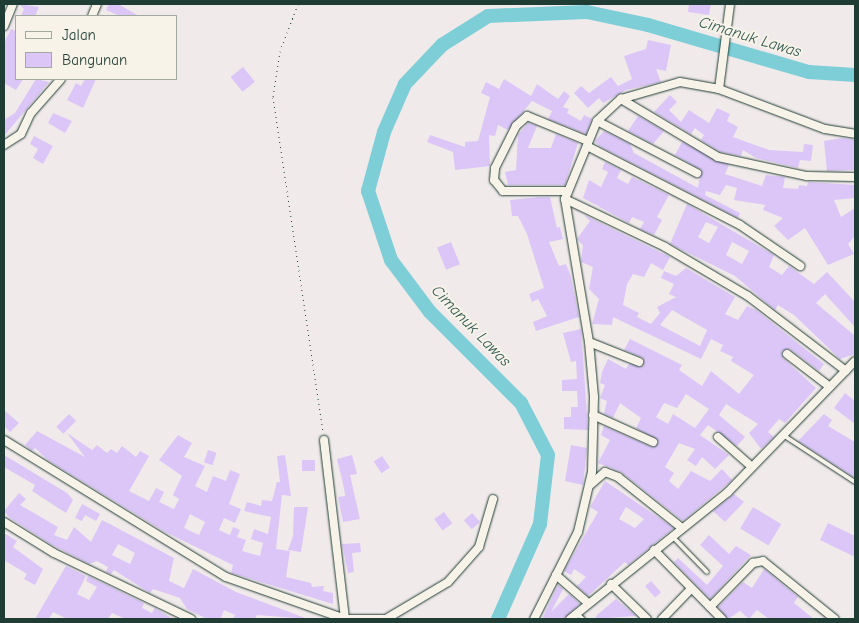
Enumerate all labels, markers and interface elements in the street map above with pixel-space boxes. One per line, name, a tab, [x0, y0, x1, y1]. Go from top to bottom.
water label: Cimanuk Lawas	[697, 12, 803, 62]
legend	[15, 15, 178, 80]
text: Jalan	[62, 26, 96, 44]
text: Bangunan	[62, 51, 127, 69]
water label: Cimanuk Lawas	[427, 281, 515, 371]

